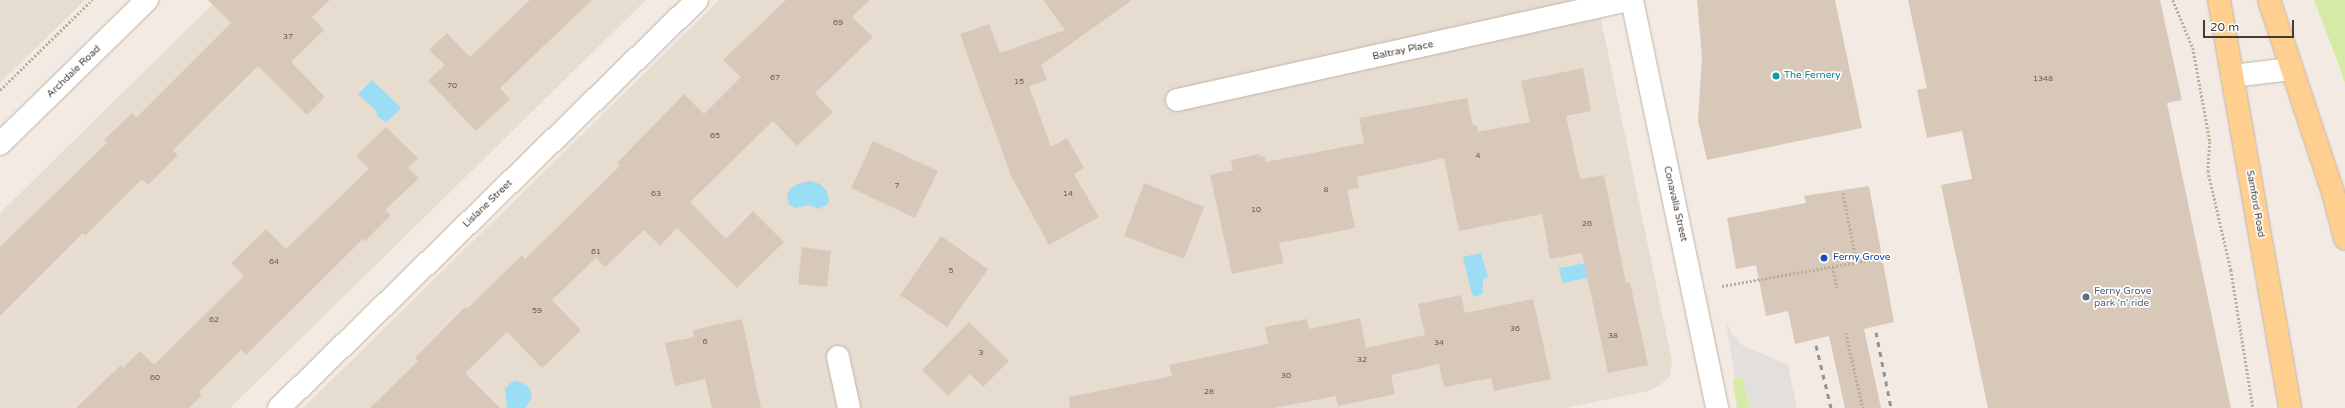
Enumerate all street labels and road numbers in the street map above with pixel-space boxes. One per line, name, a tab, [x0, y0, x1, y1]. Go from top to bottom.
street label: Baltray Place	[1371, 39, 1435, 63]
street label: Archdale Road	[45, 43, 103, 101]
street label: Conavalla Street	[1660, 165, 1690, 243]
street label: Samford Road	[2243, 169, 2267, 239]
street label: Lislane Street	[461, 177, 515, 231]

